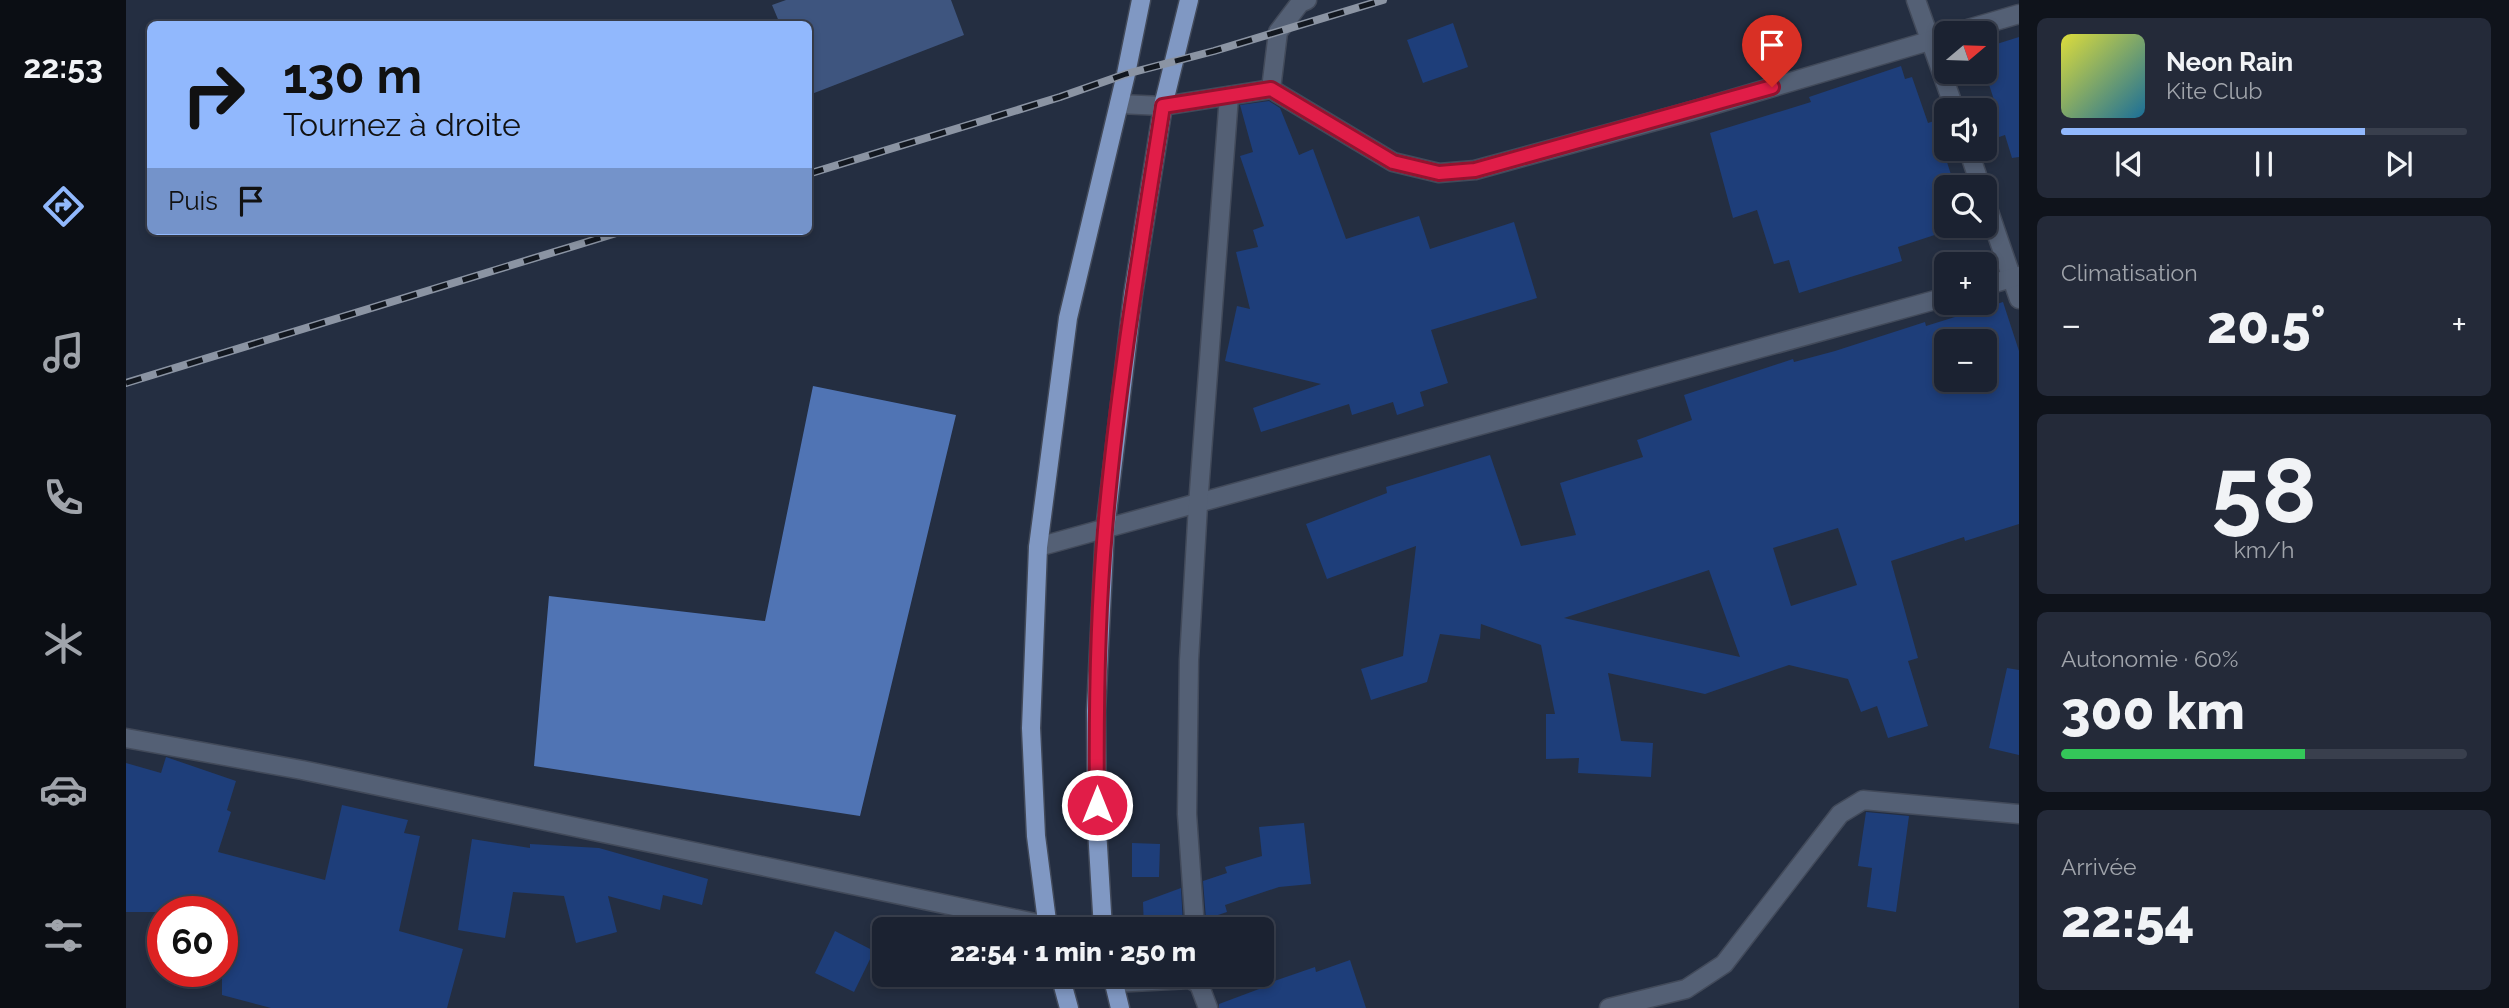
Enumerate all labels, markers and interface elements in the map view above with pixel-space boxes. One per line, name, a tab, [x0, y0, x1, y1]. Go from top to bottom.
pin	[1742, 15, 1802, 87]
north arrow	[1934, 21, 1997, 84]
map controls	[1934, 21, 1997, 392]
icon: arrive	[1753, 26, 1791, 64]
text: 130 m	[283, 47, 422, 104]
text: Neon Rain	[2166, 47, 2293, 77]
text: 22:53	[23, 48, 103, 85]
icon: right	[168, 49, 259, 140]
text: Kite Club	[2166, 77, 2263, 104]
button: sound	[1934, 98, 1997, 161]
text: Tournez à droite	[283, 106, 521, 143]
icon: previous	[2110, 145, 2148, 183]
icon: pause	[2245, 145, 2283, 183]
icon: next	[2380, 145, 2418, 183]
button: search	[1934, 175, 1997, 238]
icon: directions	[39, 182, 88, 231]
icon: arrive	[232, 182, 270, 220]
text: Puis	[168, 186, 218, 216]
button: +	[1934, 252, 1997, 315]
text: Climatisation	[2061, 259, 2198, 286]
text: 20.5°	[2207, 294, 2326, 355]
text: −	[2061, 302, 2081, 347]
text: +	[2451, 302, 2467, 347]
icon: music	[39, 328, 88, 377]
button: −	[1934, 329, 1997, 392]
text: 58	[2211, 437, 2317, 544]
icon: phone	[39, 473, 88, 522]
text: km/h	[2234, 536, 2294, 563]
icon: climate	[39, 619, 88, 668]
text: Autonomie · 60%	[2061, 645, 2238, 672]
text: 300 km	[2061, 680, 2245, 741]
icon: car	[39, 765, 88, 814]
position arrow	[1060, 768, 1134, 842]
text: Arrivée	[2061, 853, 2137, 880]
text: 22:54	[2061, 888, 2195, 949]
speed limit sign: 60	[147, 896, 238, 987]
icon: filters	[39, 911, 88, 960]
text: 22:54 · 1 min · 250 m	[950, 937, 1196, 967]

